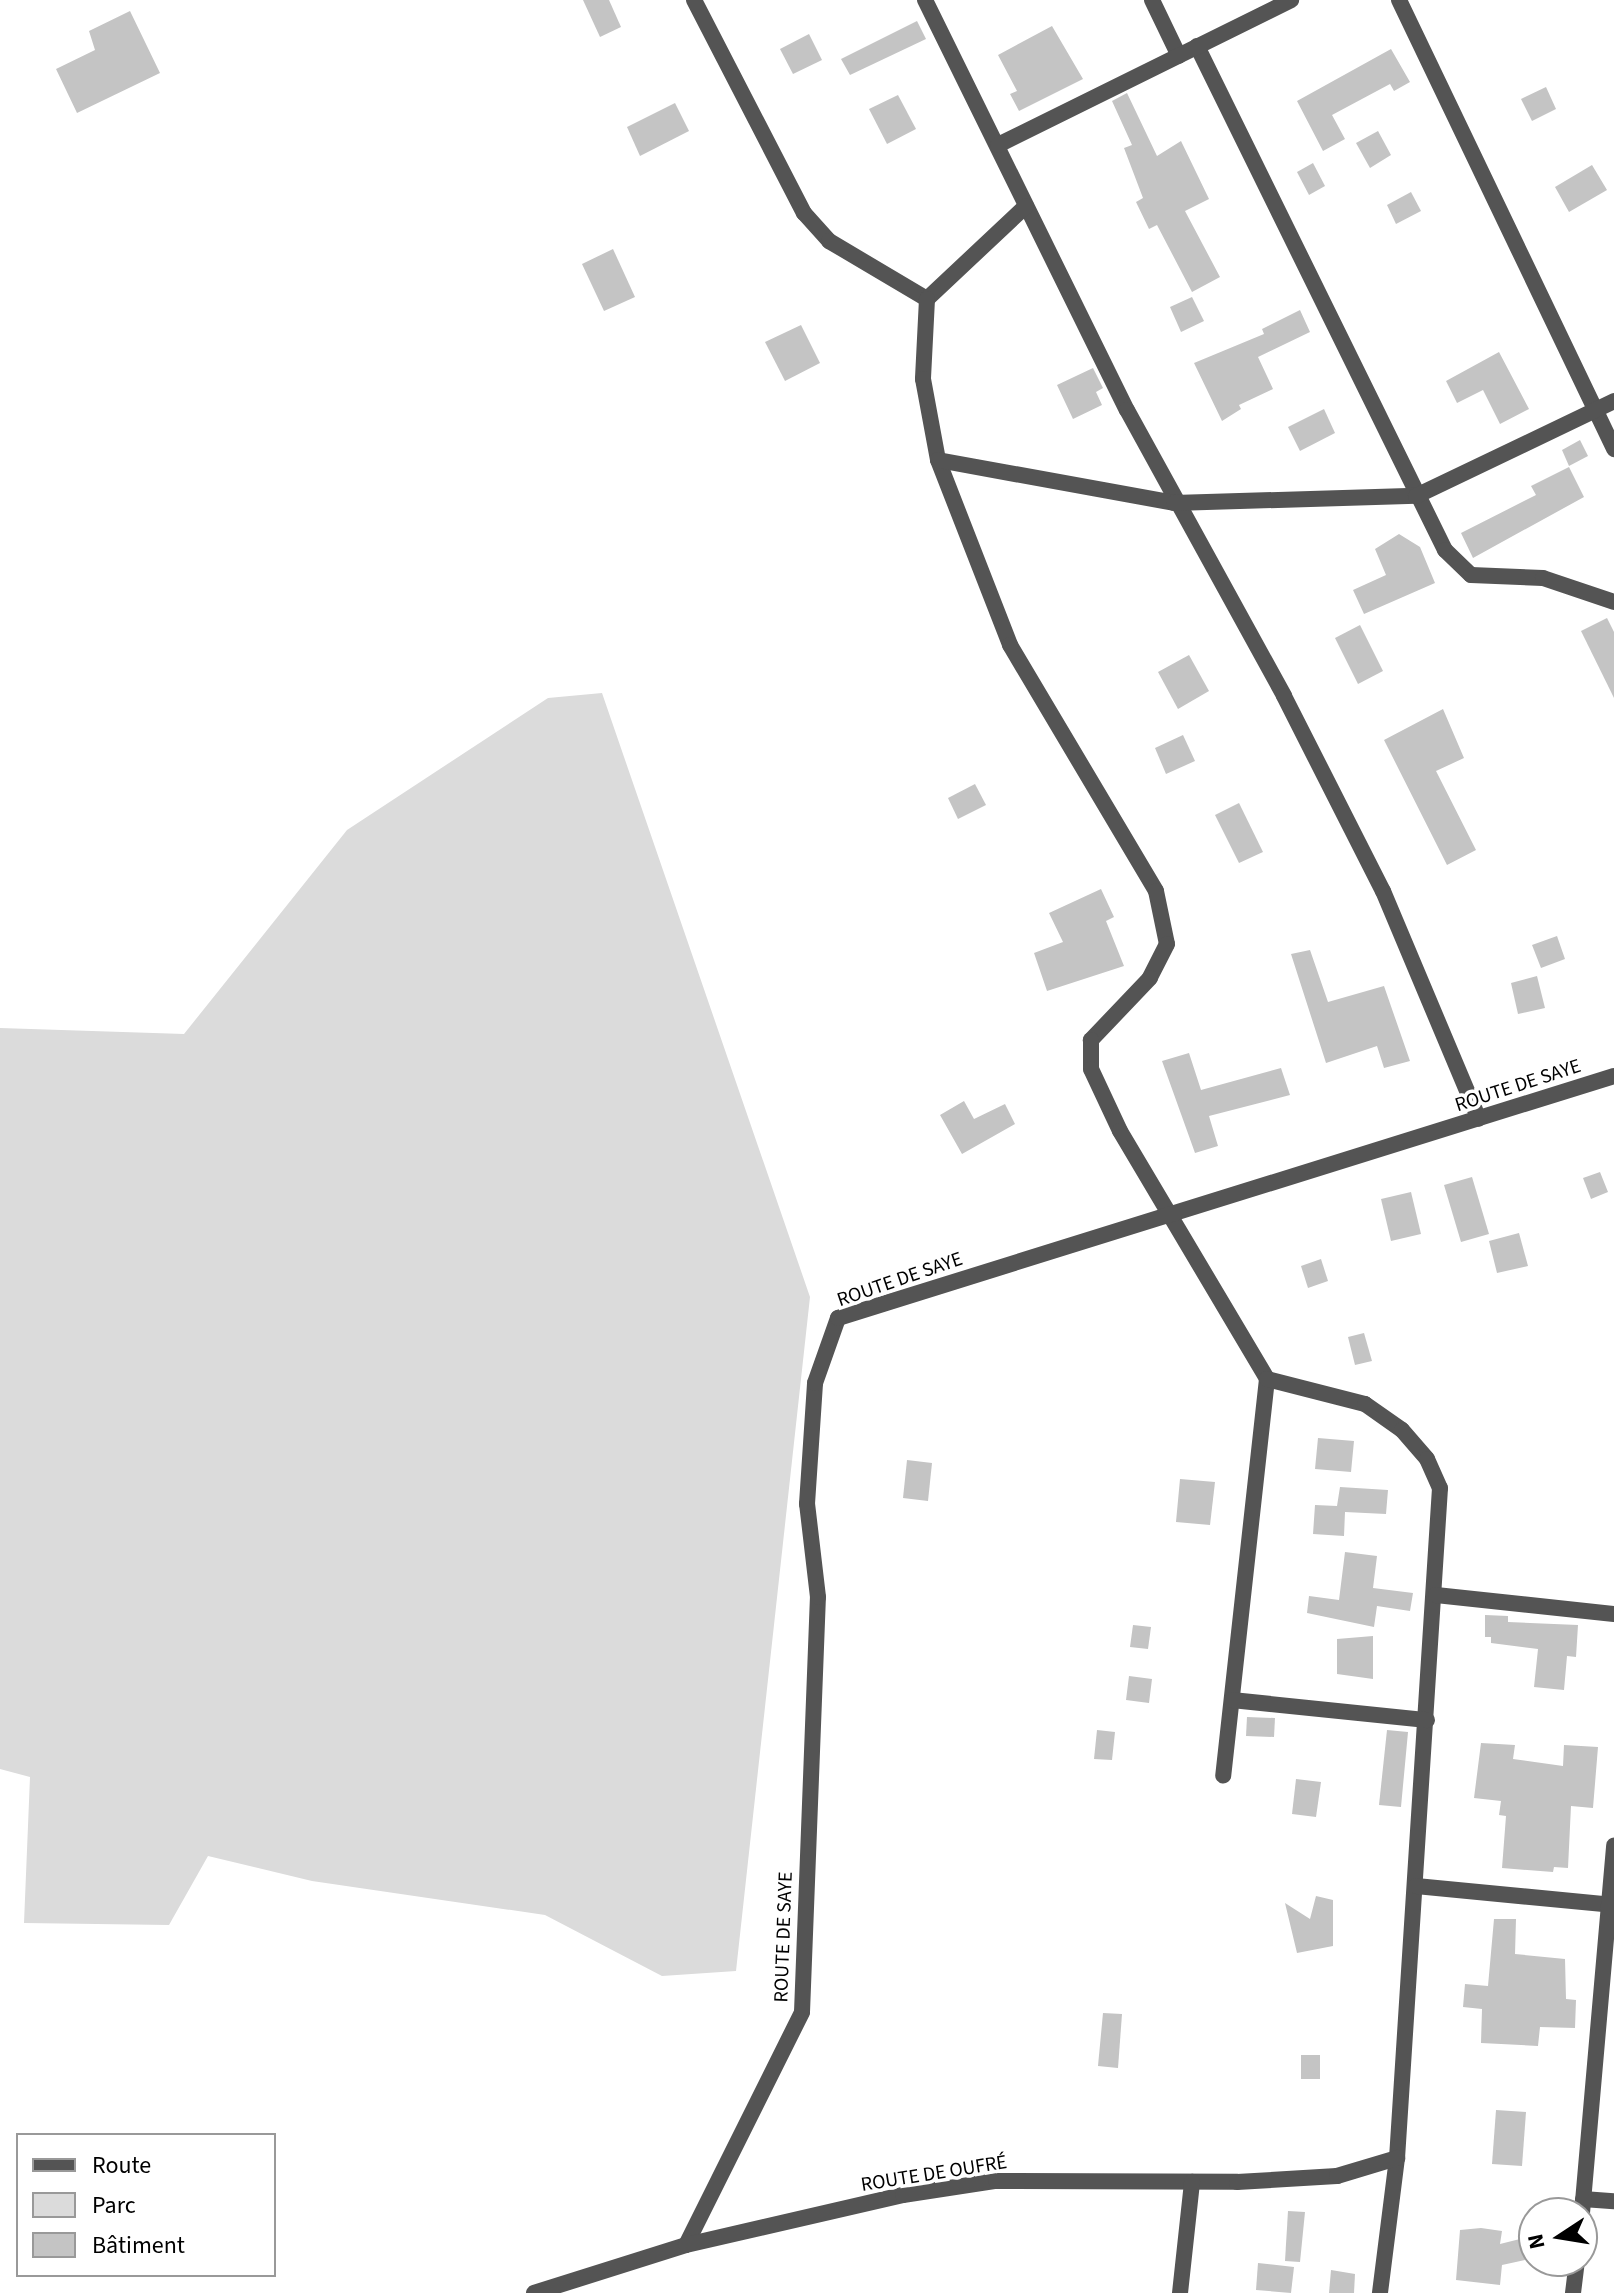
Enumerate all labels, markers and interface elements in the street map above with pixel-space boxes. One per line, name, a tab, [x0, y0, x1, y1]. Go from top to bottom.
street label: ROUTE DE SAYE	[1452, 1054, 1584, 1118]
street label: ROUTE DE SAYE	[834, 1247, 966, 1313]
street label: ROUTE DE SAYE	[770, 1871, 798, 2003]
legend	[16, 2133, 276, 2277]
text: Route	[92, 2148, 151, 2183]
street label: ROUTE DE OUFRÉ	[859, 2151, 1009, 2197]
text: Parc	[92, 2188, 136, 2223]
north arrow	[1518, 2197, 1598, 2277]
text: Bâtiment	[92, 2228, 185, 2263]
text: N	[1519, 2231, 1554, 2252]

